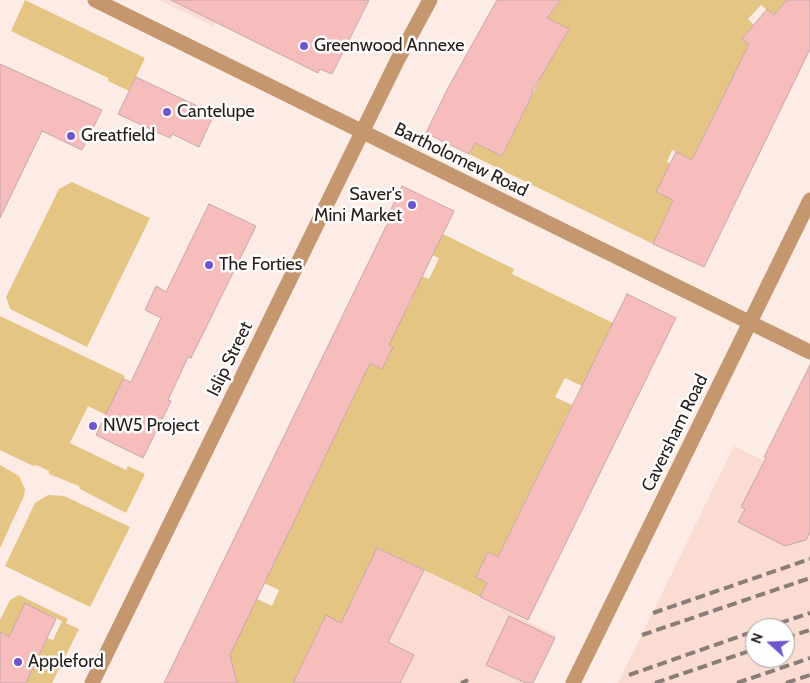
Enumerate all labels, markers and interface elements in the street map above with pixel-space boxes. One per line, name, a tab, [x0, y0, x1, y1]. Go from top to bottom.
place label: Greenwood Annexe	[314, 35, 464, 57]
marker: Greenwood Annexe	[298, 40, 310, 52]
place label: Cantelupe	[177, 101, 255, 123]
marker: Cantelupe	[161, 106, 173, 118]
street label: Bartholomew Road	[391, 118, 531, 202]
place label: Greatfield	[81, 125, 155, 147]
marker: Greatfield	[65, 130, 77, 142]
place label: Saver's Mini Market	[314, 184, 402, 226]
marker: Saver's Mini Market	[406, 199, 418, 211]
place label: The Forties	[219, 254, 302, 276]
marker: The Forties	[203, 259, 215, 271]
street label: Islip Street	[203, 318, 257, 400]
street label: Caversham Road	[637, 371, 713, 495]
place label: NW5 Project	[103, 415, 199, 437]
marker: NW5 Project	[87, 420, 99, 432]
north arrow	[745, 618, 795, 668]
text: N	[747, 630, 767, 646]
place label: Appleford	[28, 651, 104, 673]
marker: Appleford	[12, 656, 24, 668]

